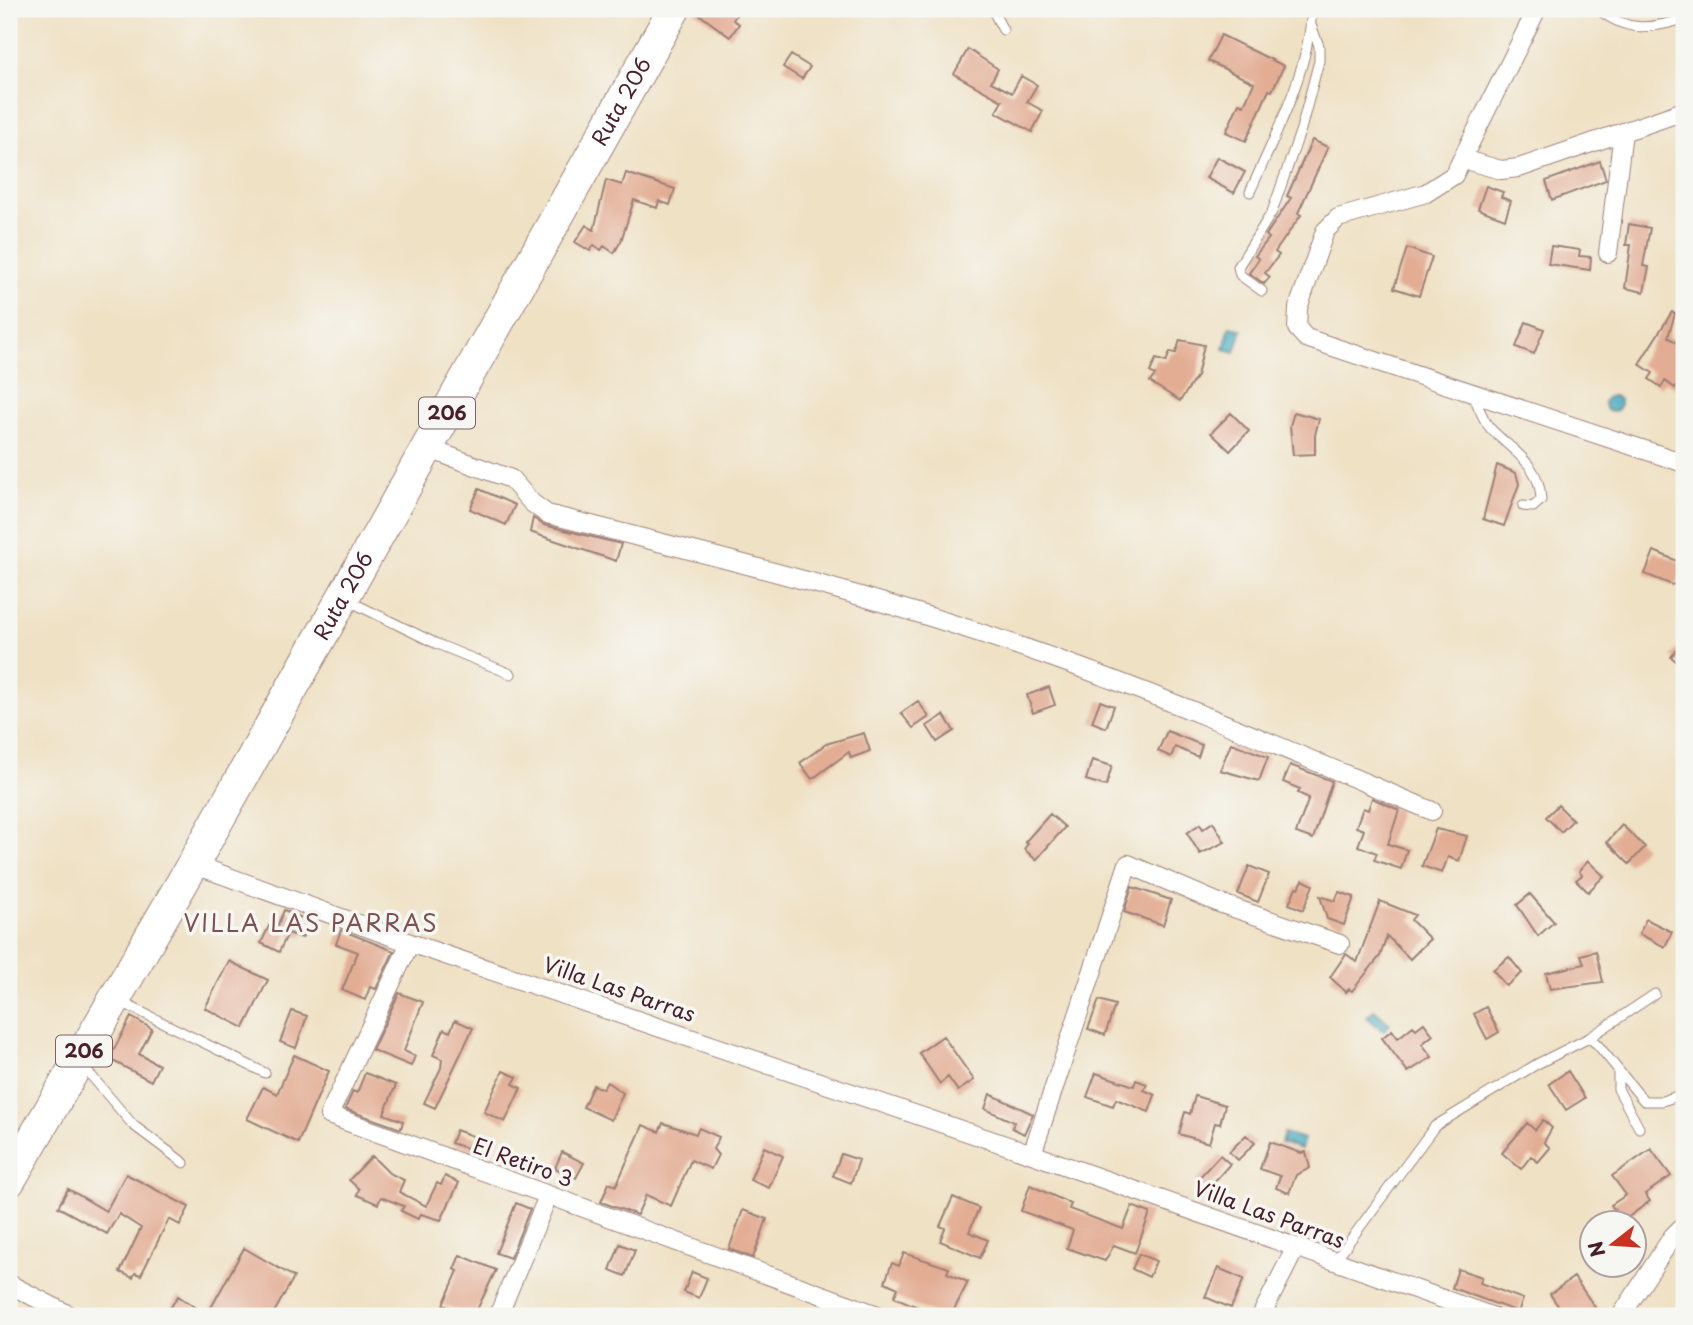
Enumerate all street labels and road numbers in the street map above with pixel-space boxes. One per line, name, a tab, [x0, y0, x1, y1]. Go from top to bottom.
street label: Ruta 206	[582, 51, 658, 151]
road number: 206	[419, 398, 475, 428]
street label: Ruta 206	[304, 545, 380, 645]
street label: Villa Las Parras	[539, 947, 700, 1029]
road number: 206	[56, 1036, 112, 1066]
street label: El Retiro 3	[469, 1128, 578, 1194]
street label: Villa Las Parras	[1190, 1171, 1350, 1255]

